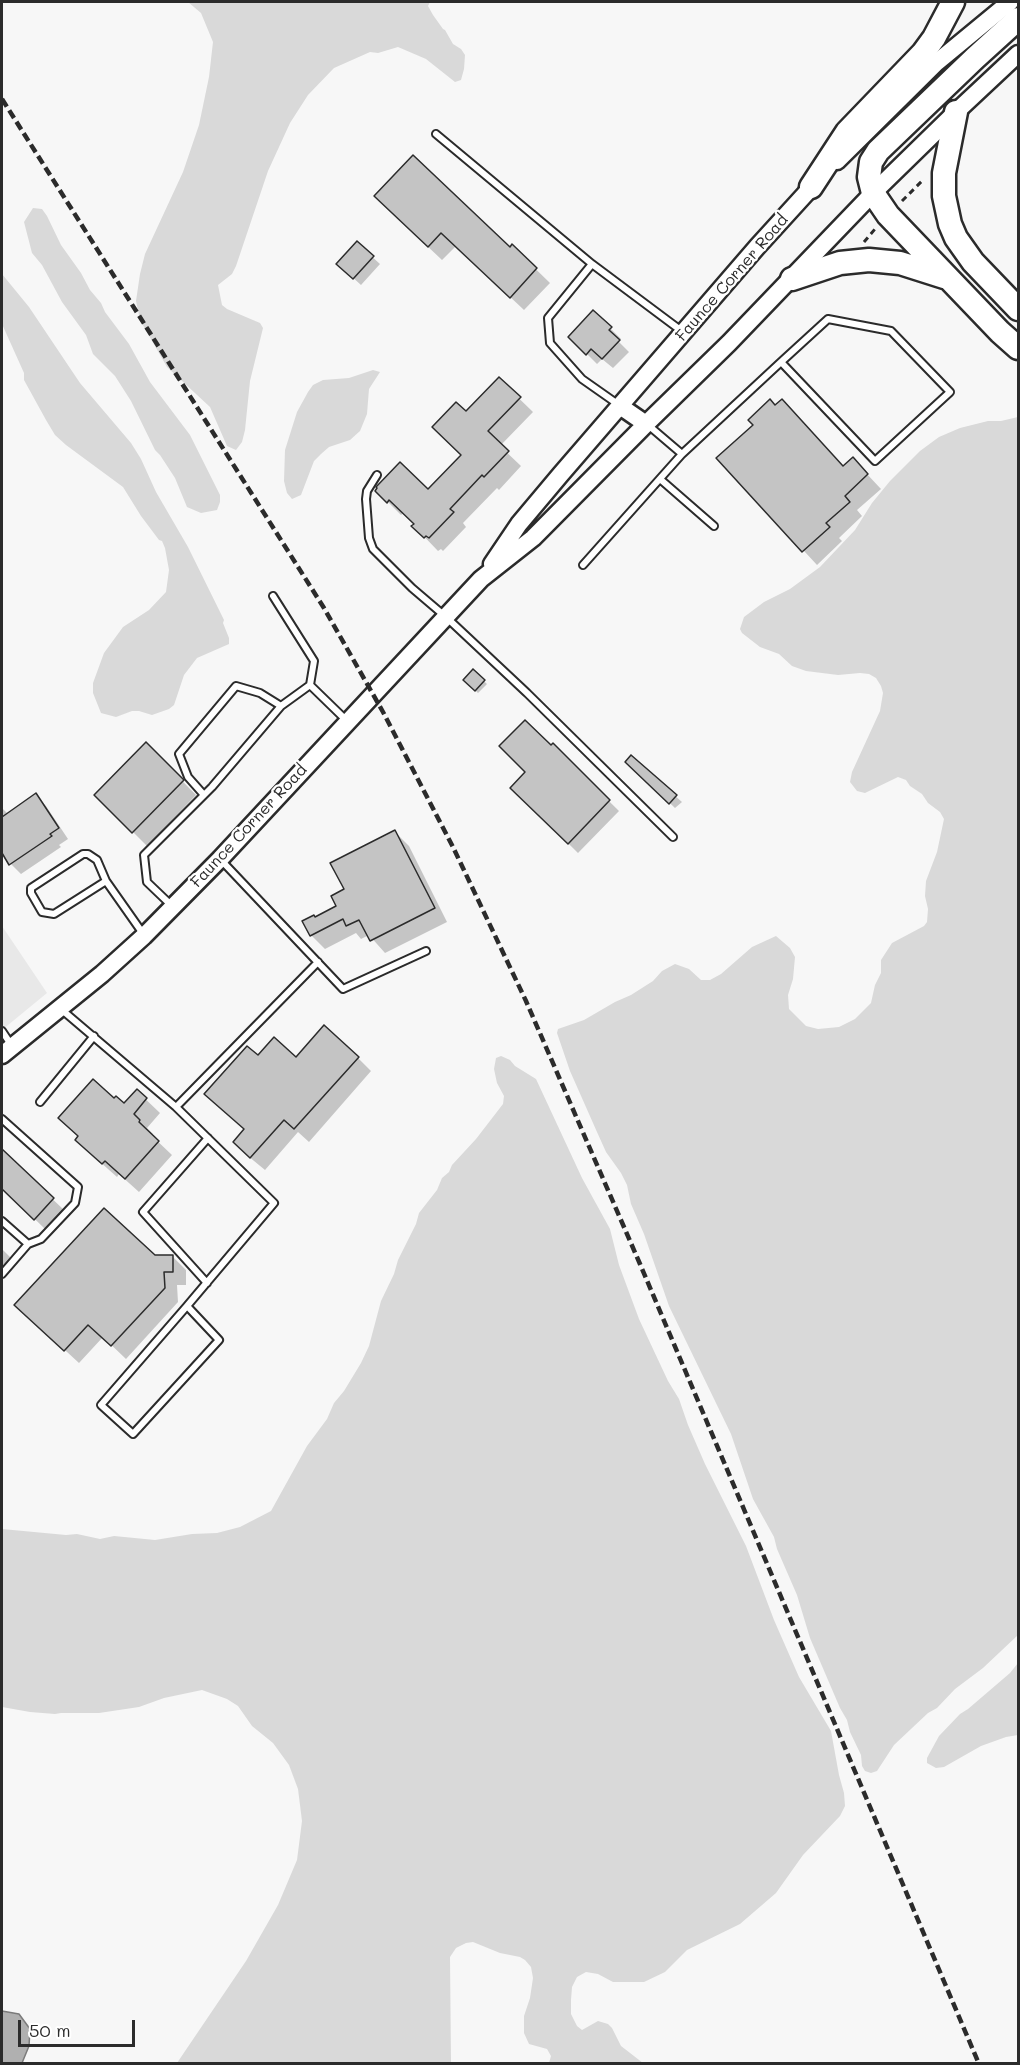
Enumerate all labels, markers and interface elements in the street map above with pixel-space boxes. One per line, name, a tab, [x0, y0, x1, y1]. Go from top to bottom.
street label: Faunce Corner Road	[672, 211, 792, 345]
street label: Faunce Corner Road	[187, 760, 311, 892]
scale bar	[21, 2008, 138, 2046]
text: 50 m	[29, 2018, 71, 2042]

